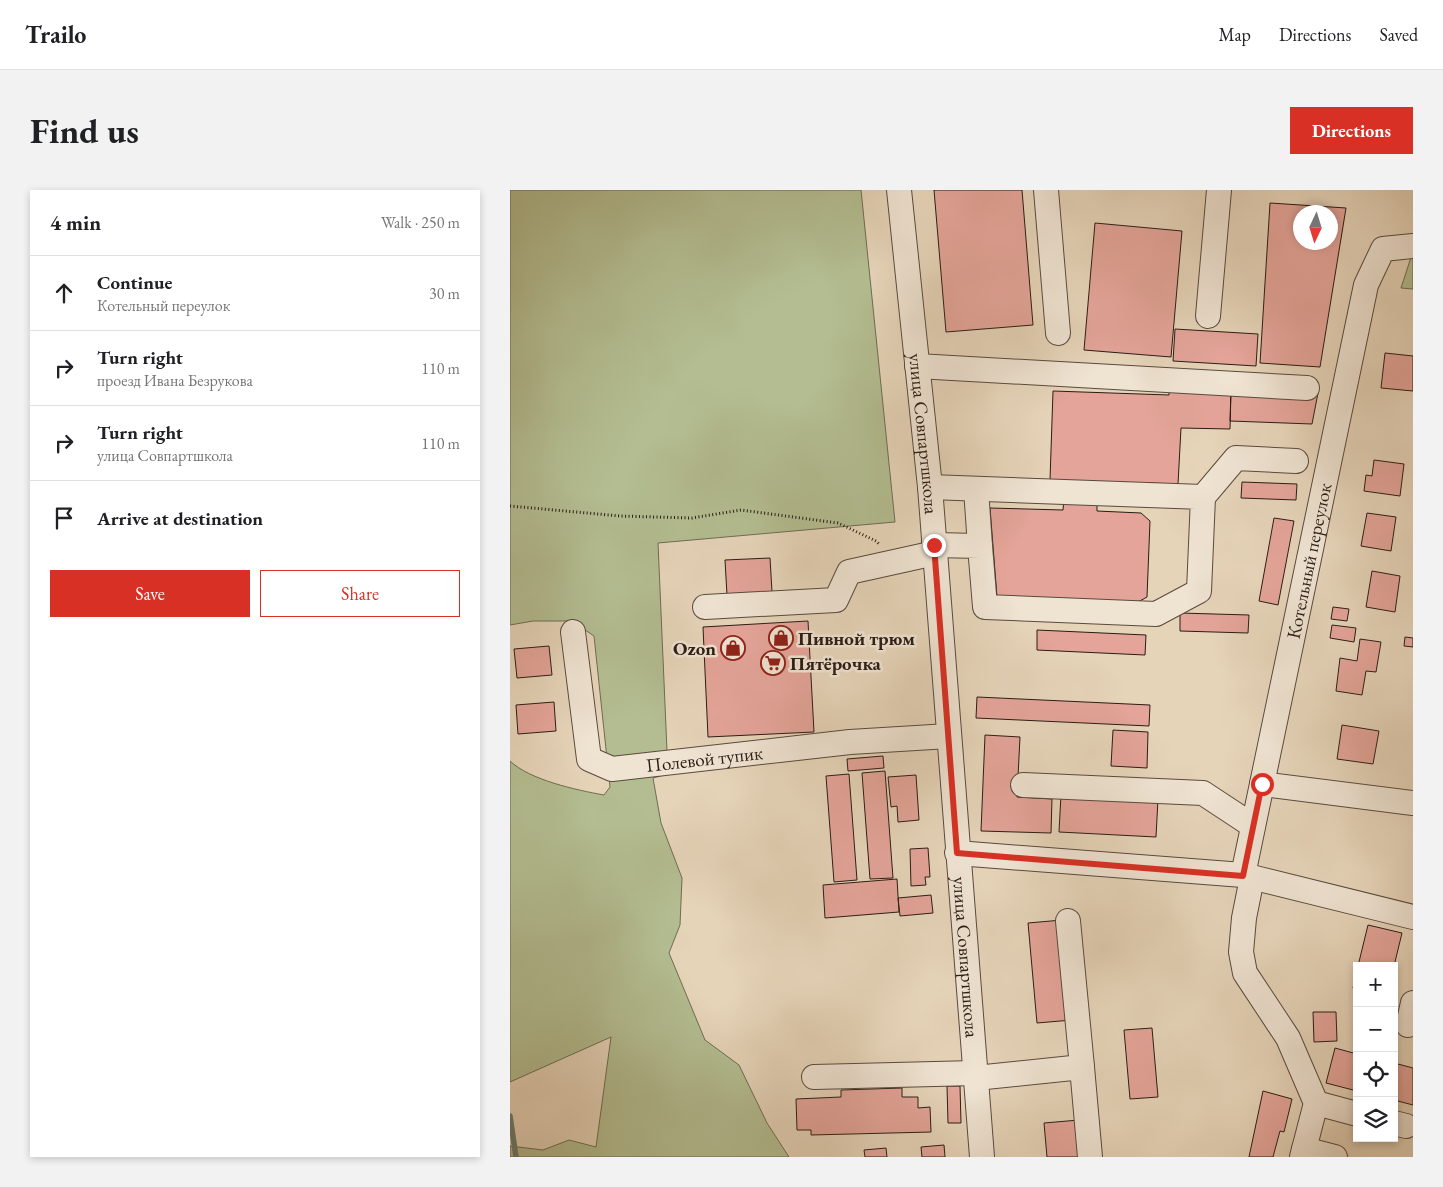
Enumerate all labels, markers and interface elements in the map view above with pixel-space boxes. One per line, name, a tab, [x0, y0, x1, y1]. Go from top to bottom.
text: Trailo	[25, 19, 86, 50]
text: Map	[1219, 23, 1251, 46]
text: Directions	[1279, 23, 1351, 46]
text: Saved	[1379, 23, 1418, 46]
button: Directions	[1290, 107, 1413, 154]
text: Find us	[30, 108, 139, 153]
north arrow	[1293, 205, 1338, 250]
text: 4 min	[50, 209, 101, 236]
text: Walk · 250 m	[381, 212, 460, 233]
text: Continue	[97, 270, 172, 295]
icon: ahead	[50, 279, 78, 307]
text: 30 m	[429, 283, 460, 304]
text: Котельный переулок	[97, 295, 230, 316]
text: Turn right	[97, 345, 183, 370]
street label: улица Совпартшкола	[904, 352, 945, 515]
icon: right	[50, 354, 78, 382]
text: 110 m	[421, 358, 460, 379]
text: проезд Ивана Безрукова	[97, 370, 253, 391]
text: Turn right	[97, 420, 183, 445]
icon: right	[50, 429, 78, 457]
text: 110 m	[421, 433, 460, 454]
text: улица Совпартшкола	[97, 445, 233, 466]
street label: Котельный переулок	[1280, 481, 1337, 641]
icon: arrive	[50, 504, 78, 532]
text: Arrive at destination	[97, 506, 263, 531]
route end	[923, 534, 946, 557]
button: Save	[50, 570, 250, 617]
button: Share	[260, 570, 460, 617]
shop icon: Пивной трюм	[768, 625, 794, 651]
place label: Пивной трюм	[798, 626, 915, 651]
shop icon: Ozon	[720, 635, 746, 661]
place label: Ozon	[673, 636, 716, 661]
supermarket icon: Пятёрочка	[760, 650, 786, 676]
place label: Пятёрочка	[790, 651, 882, 676]
street label: Полевой тупик	[645, 739, 764, 778]
route start	[1251, 773, 1274, 796]
street label: улица Совпартшкола	[948, 875, 985, 1039]
map controls	[1353, 962, 1398, 1142]
button: +	[1353, 962, 1398, 1007]
button: −	[1353, 1007, 1398, 1052]
button: locate	[1353, 1052, 1398, 1097]
button: layers	[1353, 1097, 1398, 1142]

